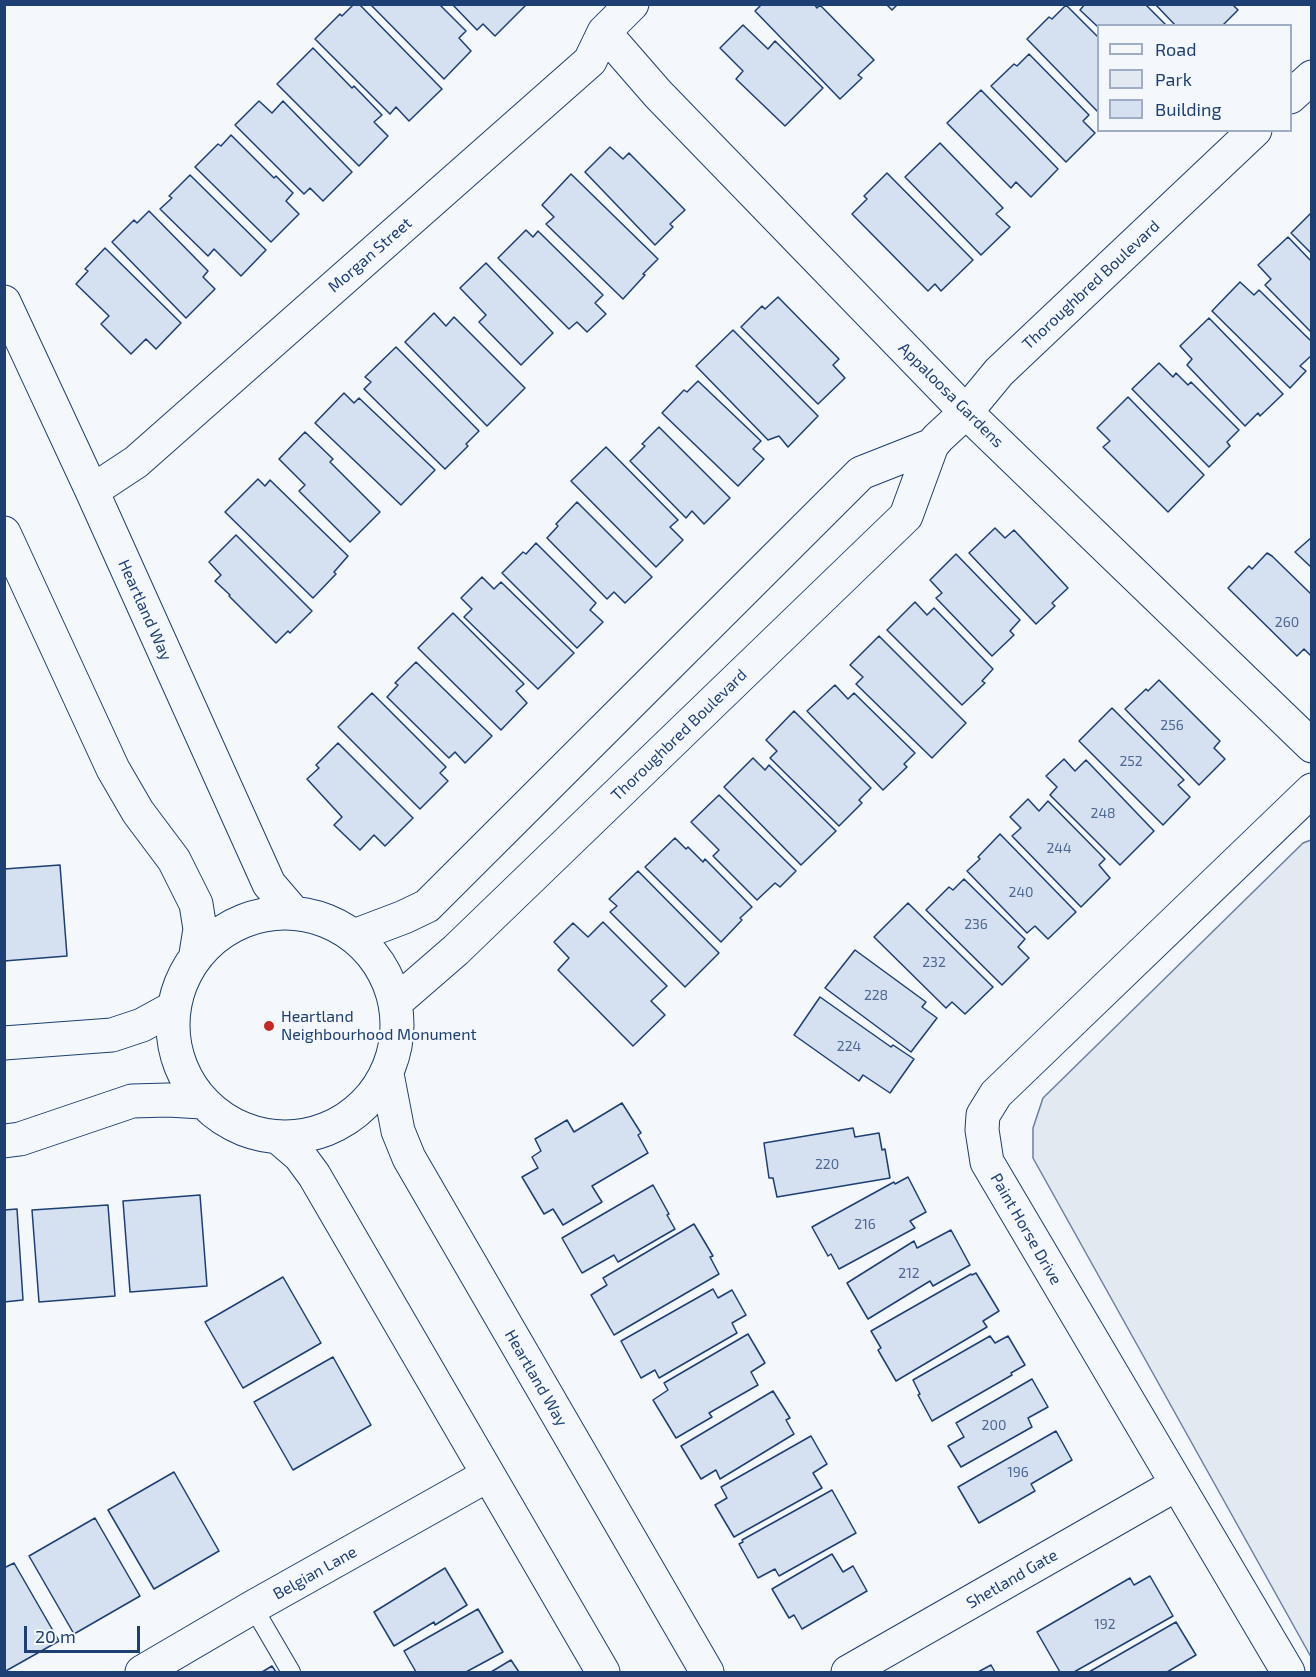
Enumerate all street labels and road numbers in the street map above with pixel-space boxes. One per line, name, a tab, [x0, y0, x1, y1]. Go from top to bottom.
street label: Morgan Street	[324, 213, 416, 297]
street label: Thoroughbred Boulevard	[1018, 216, 1164, 354]
street label: Appaloosa Gardens	[894, 338, 1008, 452]
street label: Heartland Way	[114, 557, 176, 663]
street label: Thoroughbred Boulevard	[607, 665, 751, 805]
street label: Paint Horse Drive	[986, 1170, 1066, 1288]
street label: Heartland Way	[501, 1326, 571, 1430]
street label: Belgian Lane	[270, 1542, 360, 1604]
street label: Shetland Gate	[963, 1545, 1061, 1613]

